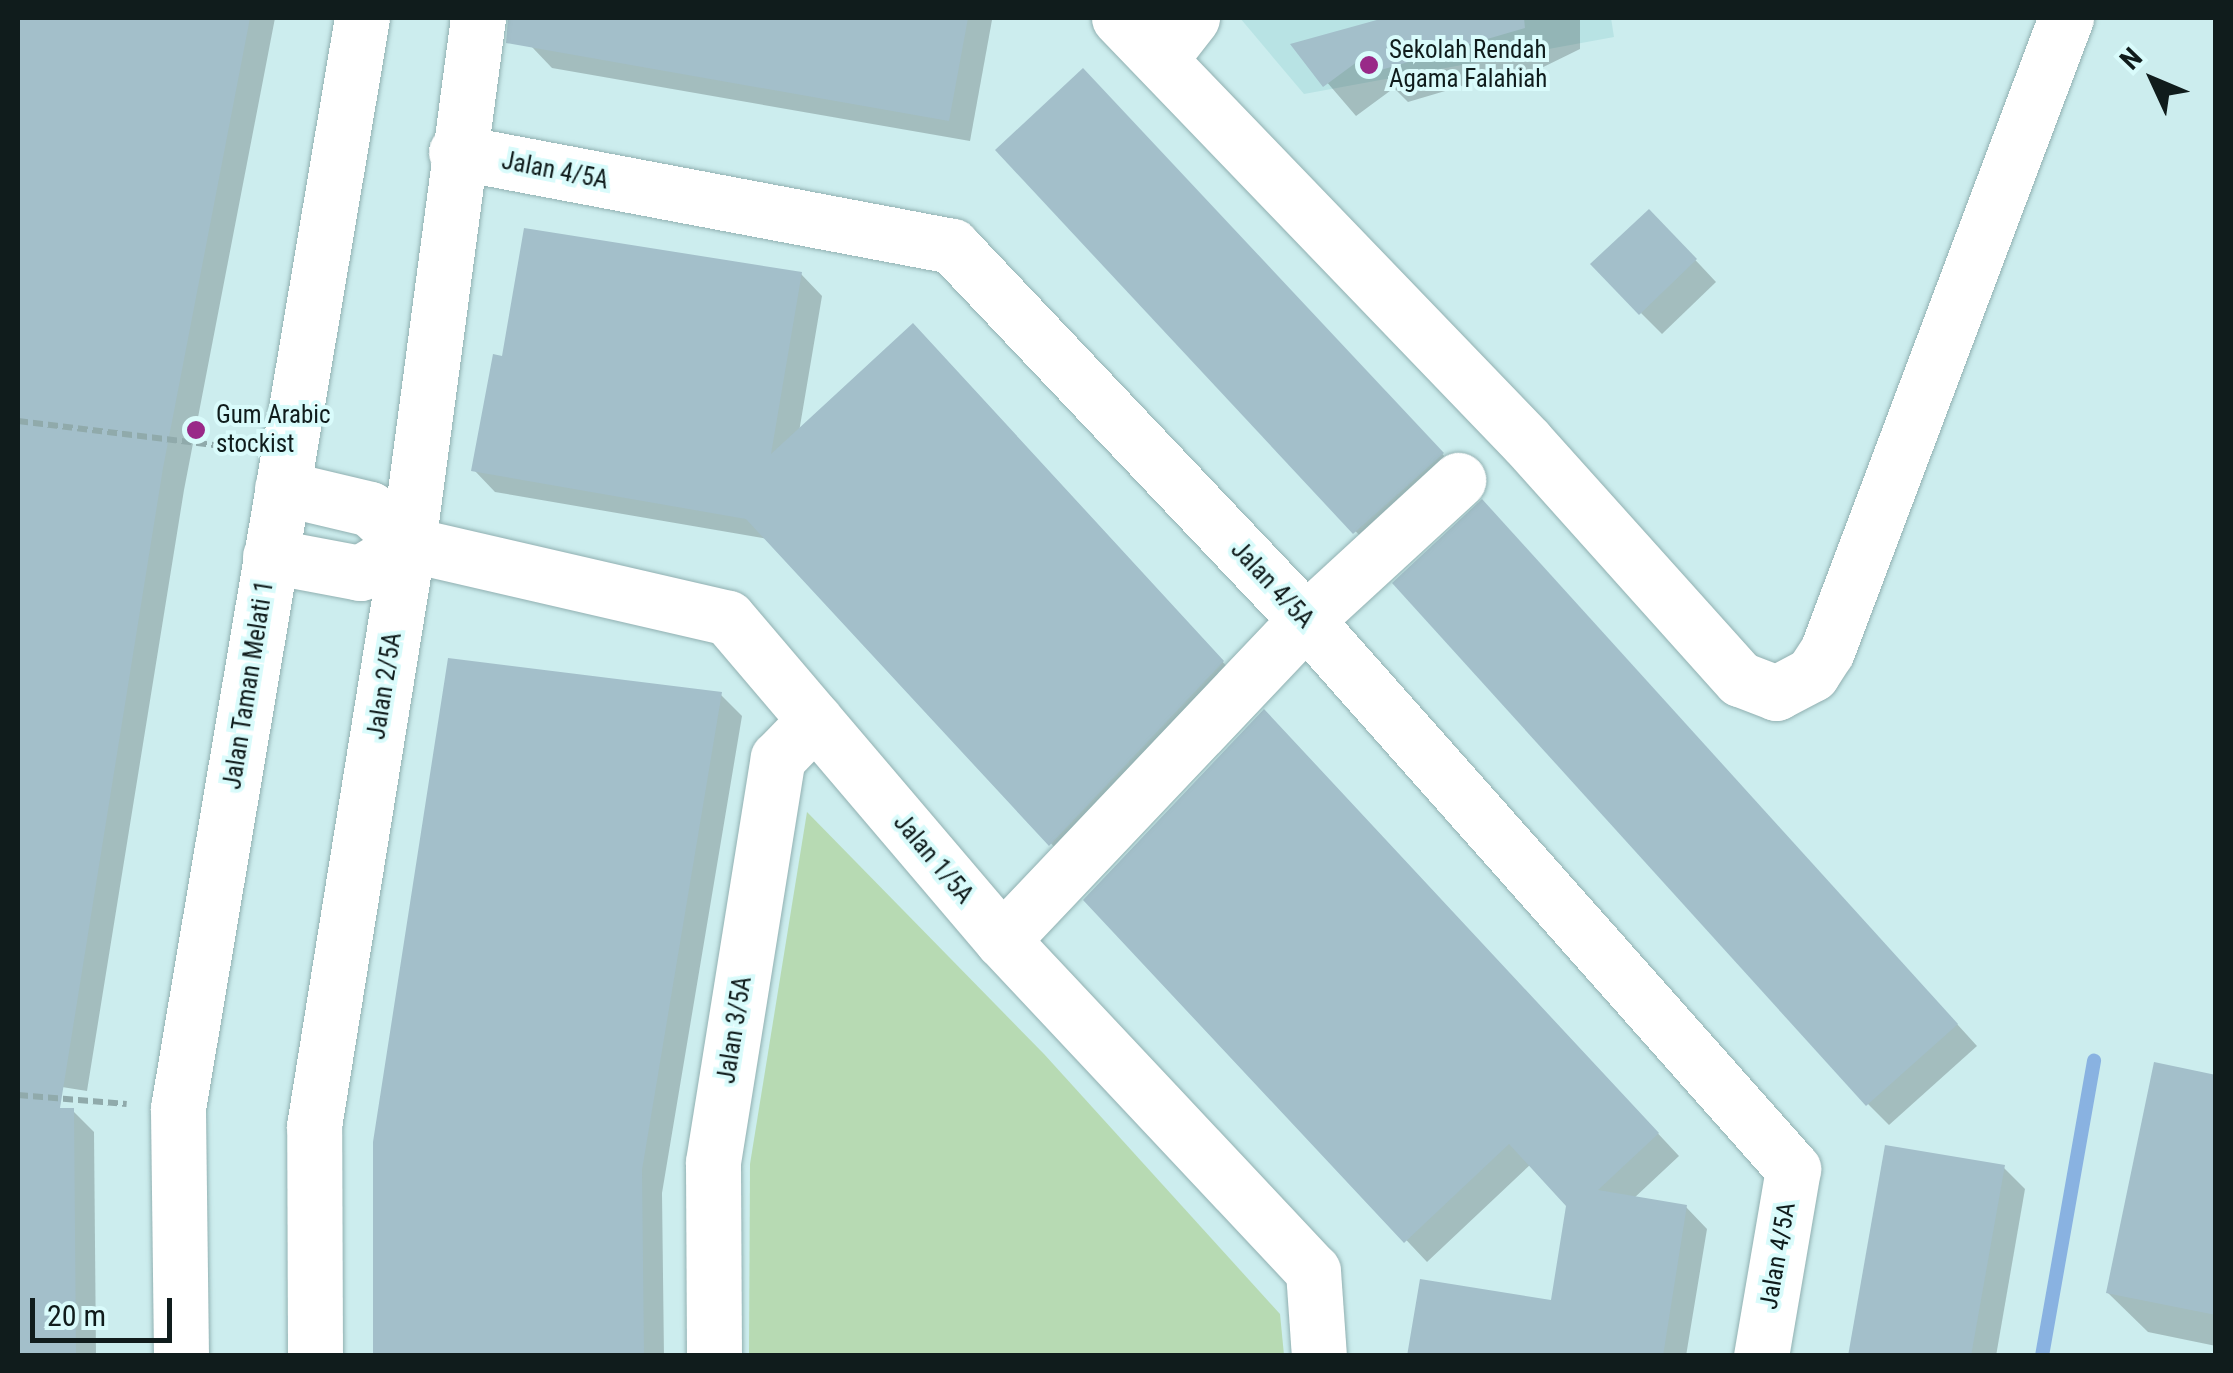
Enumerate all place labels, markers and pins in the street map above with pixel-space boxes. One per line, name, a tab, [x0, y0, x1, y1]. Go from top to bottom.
place label: Sekolah Rendah Agama Falahiah	[1389, 36, 1547, 95]
marker: Sekolah Rendah Agama Falahiah	[1358, 54, 1380, 76]
place label: Gum Arabic stockist	[216, 401, 331, 460]
marker: Gum Arabic stockist	[185, 419, 207, 441]

